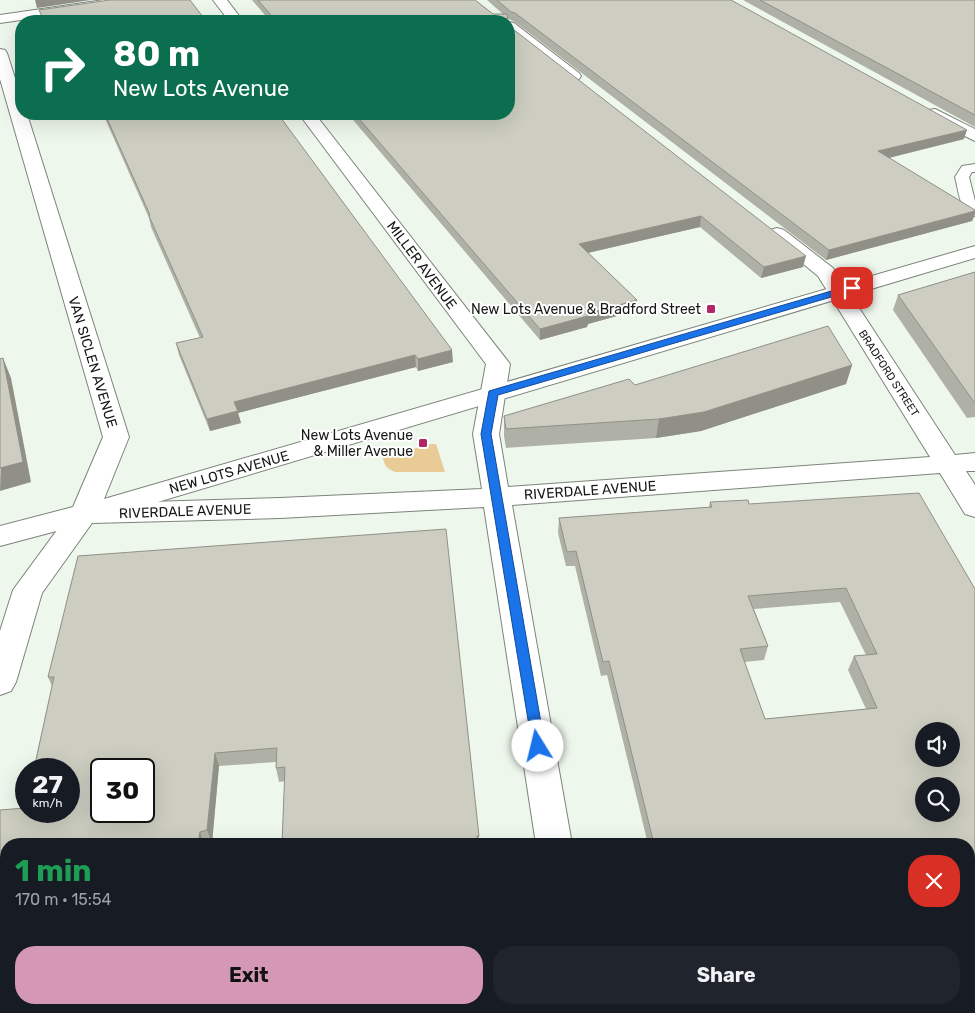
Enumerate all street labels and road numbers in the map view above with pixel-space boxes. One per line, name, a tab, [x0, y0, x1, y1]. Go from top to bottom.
street label: MILLER AVENUE	[383, 218, 460, 313]
street label: VAN SICLEN AVENUE	[64, 294, 121, 430]
street label: BRADFORD STREET	[856, 327, 922, 420]
street label: NEW LOTS AVENUE	[167, 447, 291, 498]
street label: RIVERDALE AVENUE	[523, 477, 657, 504]
street label: RIVERDALE AVENUE	[119, 501, 252, 522]

